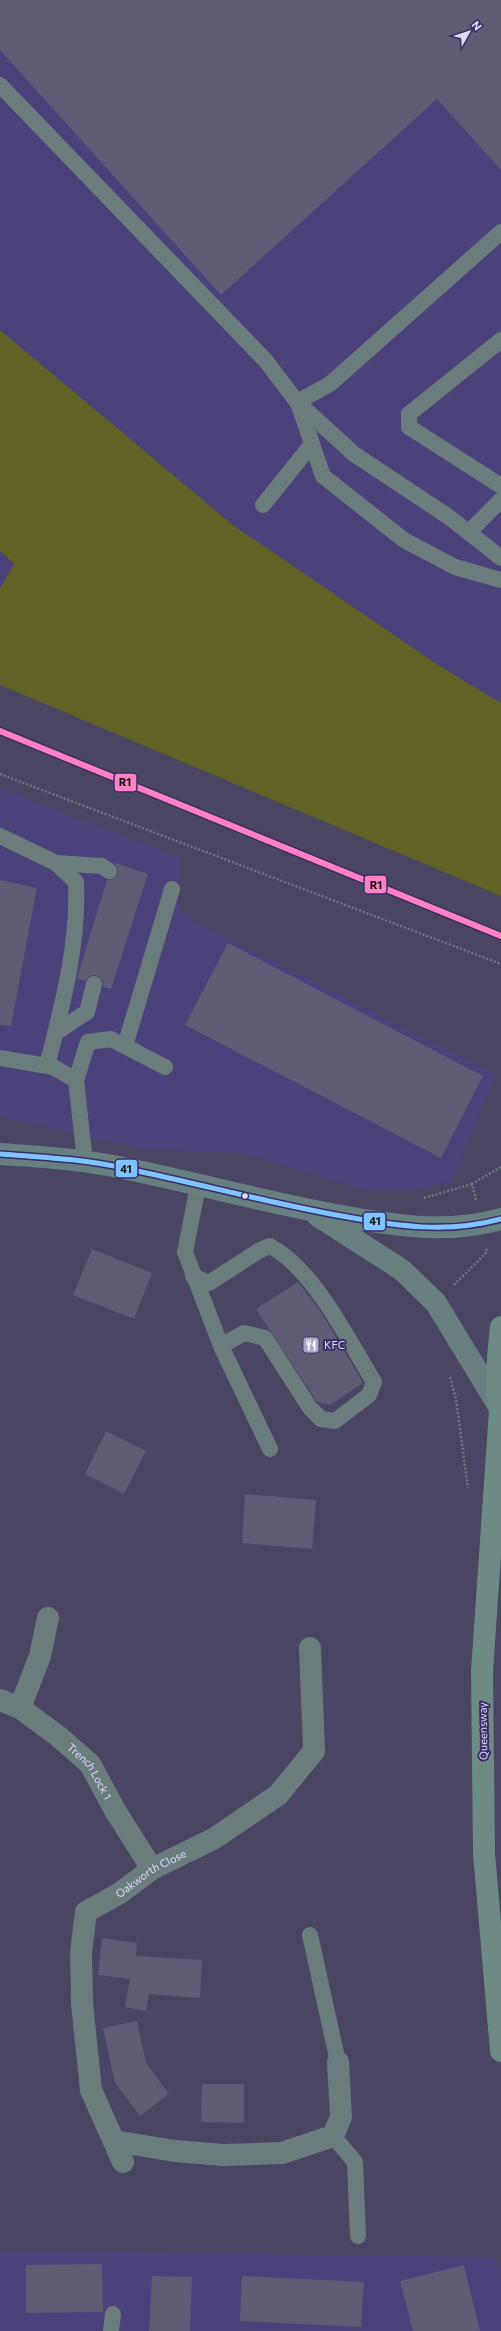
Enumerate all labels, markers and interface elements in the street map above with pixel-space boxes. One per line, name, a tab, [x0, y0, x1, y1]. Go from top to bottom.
north arrow	[449, 12, 489, 52]
text: N	[470, 18, 485, 33]
line badge: R1	[114, 773, 137, 792]
text: R1	[119, 775, 131, 788]
line badge: R1	[364, 875, 387, 894]
text: R1	[370, 878, 382, 891]
line badge: 41	[115, 1159, 138, 1178]
text: 41	[120, 1162, 132, 1175]
unlabelled marker	[240, 1191, 250, 1201]
line badge: 41	[363, 1212, 386, 1231]
text: 41	[369, 1214, 381, 1227]
restaurant icon: KFC	[301, 1335, 321, 1355]
place label: KFC	[324, 1338, 345, 1351]
street label: Queensway	[475, 1702, 490, 1760]
street label: Trench Lock 1	[65, 1740, 115, 1802]
street label: Oakworth Close	[113, 1846, 188, 1900]

